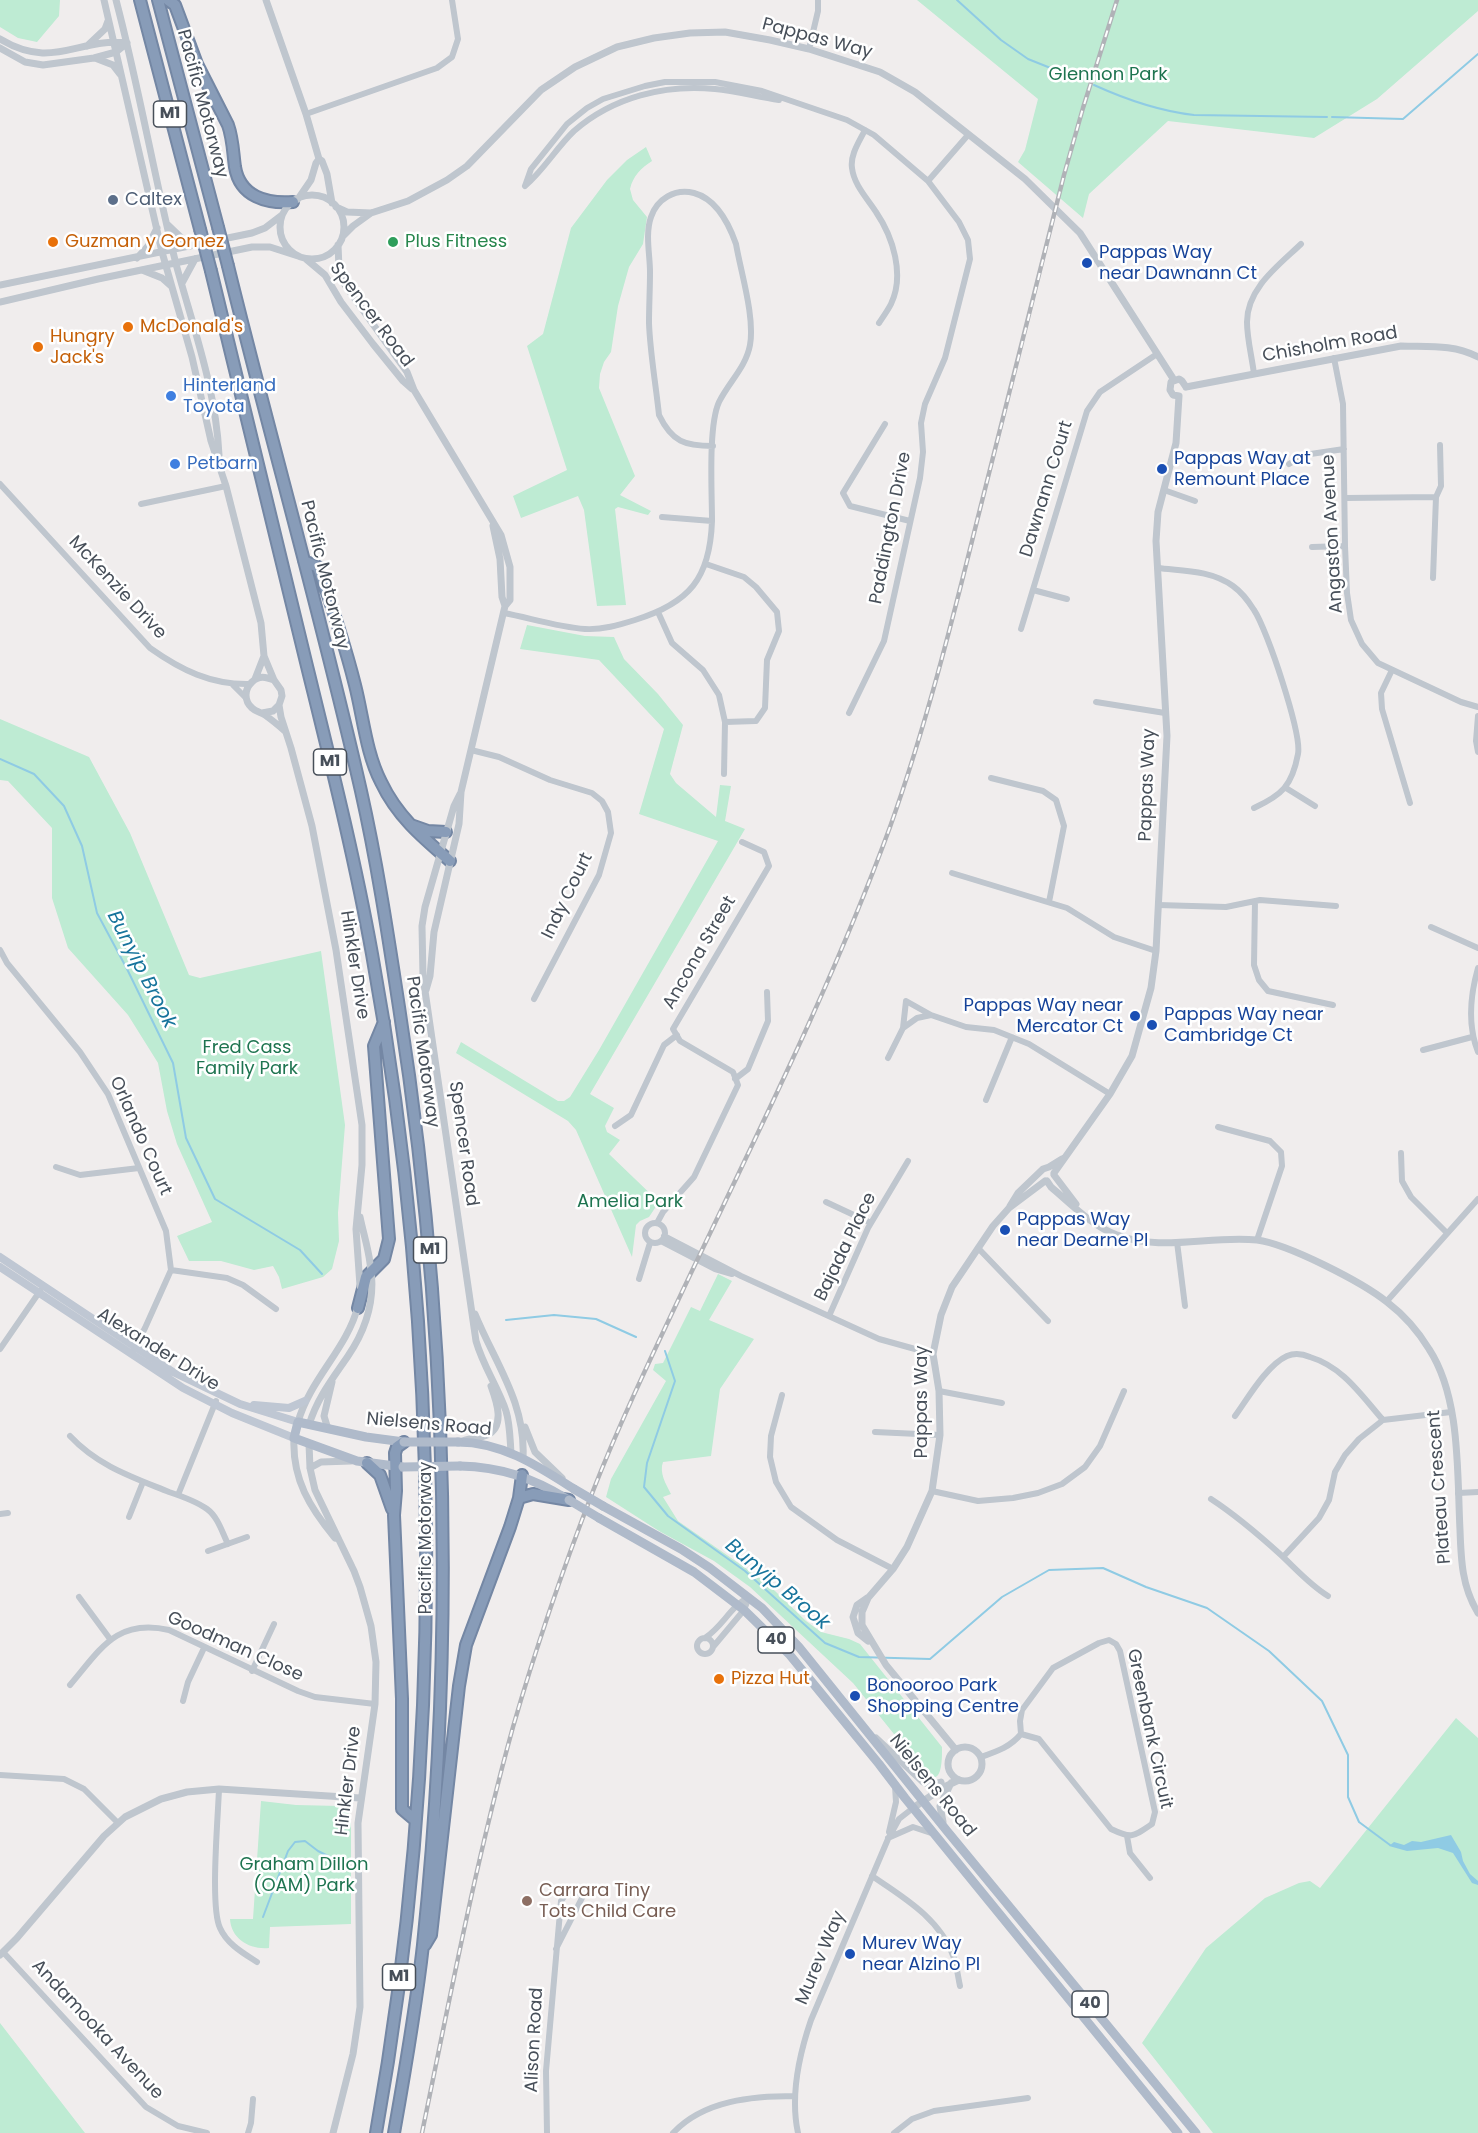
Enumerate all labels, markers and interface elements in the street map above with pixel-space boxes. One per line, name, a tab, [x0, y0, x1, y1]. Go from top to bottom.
street label: Pappas Way	[760, 14, 874, 64]
street label: Pacific Motorway	[172, 27, 232, 181]
park label: Glennon Park	[1048, 64, 1168, 86]
road number: M1	[154, 101, 186, 127]
place label: Caltex	[125, 189, 182, 211]
marker: Caltex	[106, 193, 120, 207]
place label: Guzman y Gomez	[65, 231, 224, 253]
place label: Plus Fitness	[405, 231, 507, 253]
marker: Guzman y Gomez	[46, 235, 60, 249]
marker: Plus Fitness	[386, 235, 400, 249]
place label: Pappas Way near Dawnann Ct	[1099, 242, 1257, 284]
marker: Pappas Way near Dawnann Ct	[1080, 256, 1094, 270]
street label: Spencer Road	[325, 258, 417, 372]
place label: McDonald's	[140, 316, 243, 338]
marker: McDonald's	[121, 320, 135, 334]
street label: Chisholm Road	[1261, 322, 1399, 368]
place label: Hungry Jack's	[50, 326, 115, 368]
marker: Hungry Jack's	[31, 340, 45, 354]
place label: Hinterland Toyota	[183, 375, 276, 418]
marker: Hinterland Toyota	[164, 389, 178, 403]
street label: Dawnann Court	[1016, 418, 1078, 560]
place label: Pappas Way at Remount Place	[1174, 448, 1311, 490]
street label: Paddington Drive	[866, 450, 916, 606]
place label: Petbarn	[187, 453, 258, 475]
street label: Angaston Avenue	[1318, 454, 1348, 614]
marker: Petbarn	[168, 457, 182, 471]
marker: Pappas Way at Remount Place	[1155, 462, 1169, 476]
street label: Pacific Motorway	[295, 498, 353, 652]
street label: McKenzie Drive	[64, 532, 170, 644]
street label: Pappas Way	[1135, 728, 1161, 842]
road number: M1	[314, 749, 346, 775]
street label: Indy Court	[538, 849, 598, 943]
street label: Ancona Street	[659, 892, 741, 1014]
water label: Bunyip Brook	[101, 907, 181, 1033]
street label: Hinkler Drive	[335, 909, 373, 1021]
street label: Pacific Motorway	[401, 975, 443, 1129]
place label: Pappas Way near Mercator Ct	[963, 995, 1123, 1038]
place label: Pappas Way near Cambridge Ct	[1164, 1004, 1324, 1046]
marker: Pappas Way near Mercator Ct	[1128, 1009, 1142, 1023]
marker: Pappas Way near Cambridge Ct	[1145, 1018, 1159, 1032]
park label: Fred Cass Family Park	[196, 1037, 298, 1080]
street label: Orlando Court	[104, 1073, 176, 1199]
street label: Spencer Road	[444, 1080, 482, 1208]
street label: Bajada Place	[810, 1189, 882, 1305]
park label: Amelia Park	[577, 1191, 683, 1213]
place label: Pappas Way near Dearne Pl	[1017, 1209, 1148, 1252]
marker: Pappas Way near Dearne Pl	[998, 1223, 1012, 1237]
road number: M1	[414, 1237, 446, 1263]
street label: Alexander Drive	[93, 1304, 223, 1396]
street label: Pappas Way	[911, 1345, 933, 1459]
street label: Nielsens Road	[365, 1409, 493, 1441]
street label: Plateau Crescent	[1424, 1409, 1456, 1565]
street label: Pacific Motorway	[415, 1462, 437, 1614]
water label: Bunyip Brook	[720, 1534, 834, 1636]
street label: Goodman Close	[164, 1607, 306, 1687]
road number: 40	[758, 1627, 794, 1653]
street label: Greenbank Circuit	[1121, 1647, 1177, 1811]
place label: Pizza Hut	[731, 1668, 810, 1690]
marker: Pizza Hut	[712, 1672, 726, 1686]
place label: Bonooroo Park Shopping Centre	[867, 1675, 1019, 1718]
marker: Bonooroo Park Shopping Centre	[848, 1689, 862, 1703]
street label: Hinkler Drive	[332, 1725, 366, 1837]
street label: Nielsens Road	[884, 1730, 980, 1842]
park label: Graham Dillon (OAM) Park	[240, 1854, 368, 1896]
place label: Carrara Tiny Tots Child Care	[539, 1880, 676, 1922]
marker: Carrara Tiny Tots Child Care	[520, 1894, 534, 1908]
street label: Murev Way	[792, 1908, 850, 2008]
place label: Murev Way near Alzino Pl	[862, 1933, 980, 1976]
marker: Murev Way near Alzino Pl	[843, 1947, 857, 1961]
street label: Andamooka Avenue	[27, 1956, 167, 2104]
road number: M1	[382, 1964, 416, 1990]
street label: Alison Road	[521, 1987, 549, 2093]
road number: 40	[1072, 1991, 1108, 2017]

